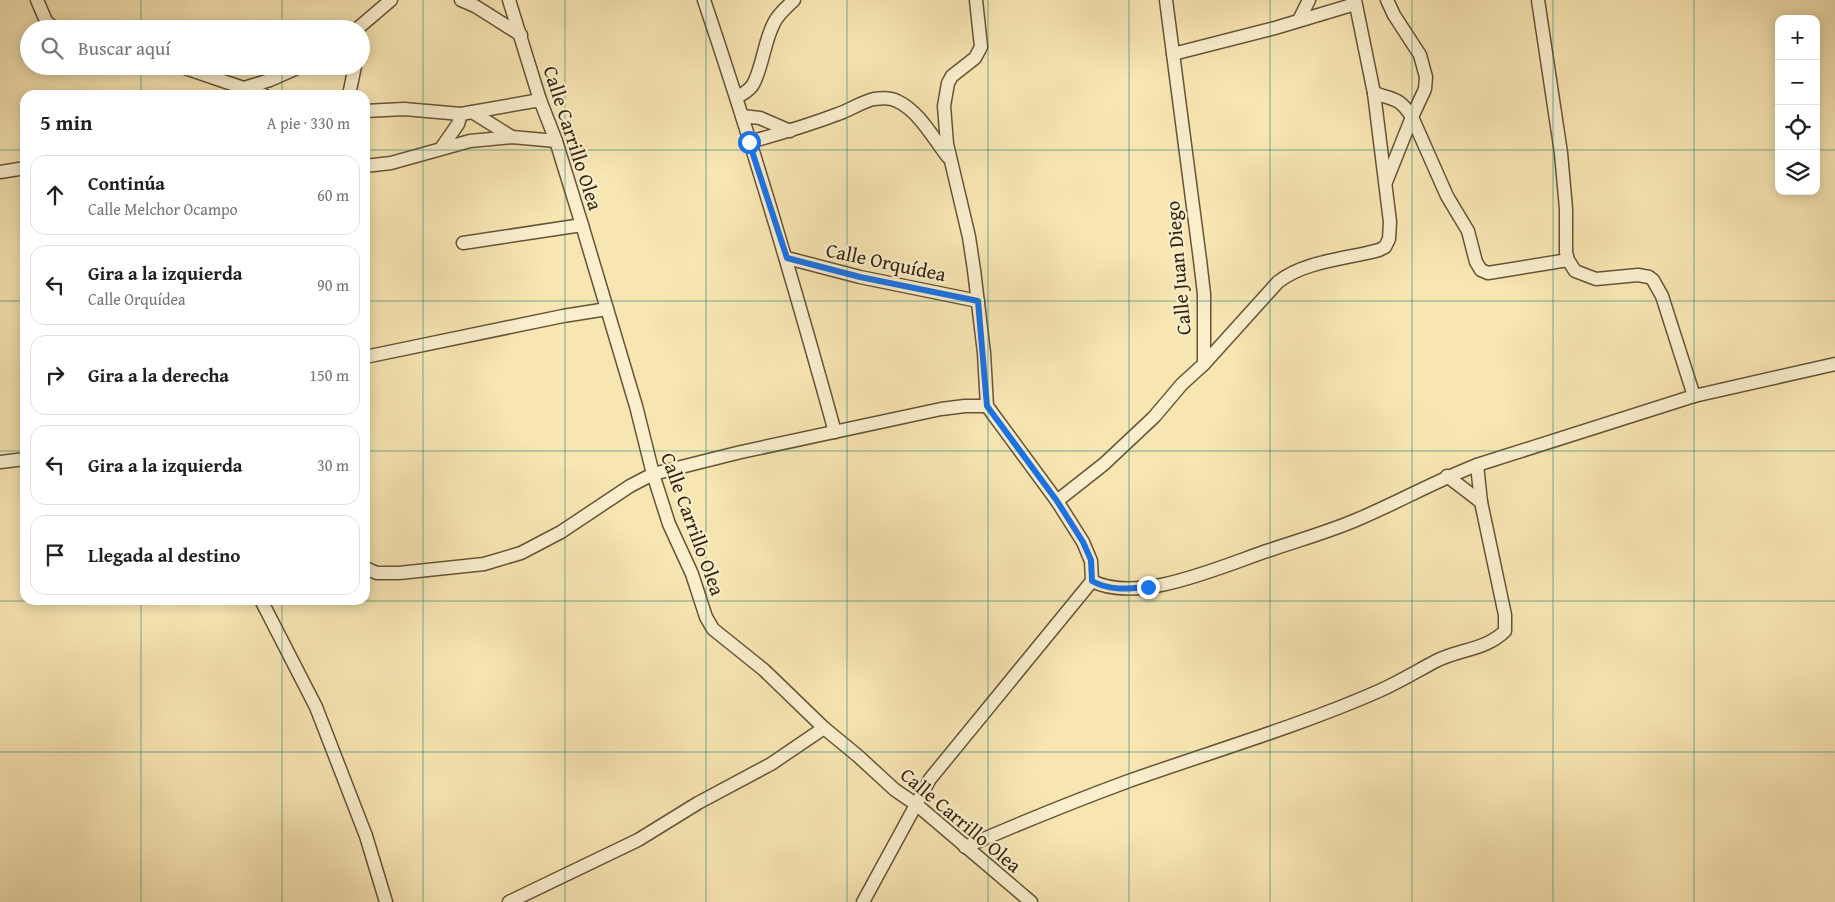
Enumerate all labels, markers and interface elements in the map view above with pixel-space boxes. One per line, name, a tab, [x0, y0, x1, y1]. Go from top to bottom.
map controls	[1775, 15, 1820, 195]
button: +	[1775, 15, 1820, 60]
search box	[20, 20, 370, 75]
icon: search	[38, 34, 66, 62]
text: Buscar aquí	[78, 34, 171, 62]
button: −	[1775, 60, 1820, 105]
street label: Calle Carrillo Olea	[536, 62, 611, 214]
button: locate	[1775, 105, 1820, 150]
text: 5 min	[40, 107, 92, 138]
text: A pie · 330 m	[267, 111, 350, 135]
route start	[738, 131, 761, 154]
button: layers	[1775, 150, 1820, 195]
text: Continúa	[88, 169, 165, 197]
icon: ahead	[41, 181, 69, 209]
text: 60 m	[317, 183, 349, 207]
text: Calle Melchor Ocampo	[88, 197, 238, 221]
street label: Calle Juan Diego	[1157, 200, 1198, 336]
street label: Calle Orquídea	[823, 235, 949, 288]
text: Gira a la izquierda	[88, 259, 243, 287]
icon: left	[41, 271, 69, 299]
text: 90 m	[317, 273, 349, 297]
text: Calle Orquídea	[88, 287, 186, 311]
icon: right	[41, 361, 69, 389]
text: Gira a la derecha	[88, 361, 229, 389]
text: 150 m	[309, 363, 349, 387]
street label: Calle Carrillo Olea	[654, 448, 733, 600]
icon: left	[41, 451, 69, 479]
text: Gira a la izquierda	[88, 451, 243, 479]
text: 30 m	[317, 453, 349, 477]
icon: arrive	[41, 541, 69, 569]
text: Llegada al destino	[88, 541, 240, 569]
route end	[1137, 576, 1160, 599]
street label: Calle Carrillo Olea	[894, 760, 1029, 879]

